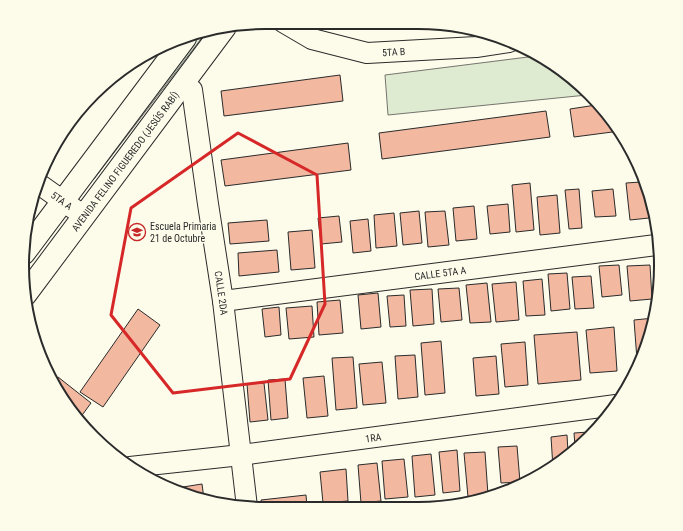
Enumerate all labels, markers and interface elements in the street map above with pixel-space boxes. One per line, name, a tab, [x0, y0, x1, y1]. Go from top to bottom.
street label: 5TA B	[382, 45, 406, 58]
street label: AVENIDA FELINO FIGUEREDO (JESÚS RABÍ)	[69, 89, 181, 233]
street label: 5TA A	[49, 189, 75, 212]
place label: Escuela Primaria 21 de Octubre	[150, 221, 217, 244]
school or university icon: Escuela Primaria 21 de Octubre	[127, 222, 147, 242]
street label: CALLE 5TA A	[414, 264, 467, 282]
street label: CALLE 2DA	[213, 270, 230, 316]
street label: 1RA	[365, 431, 382, 444]

